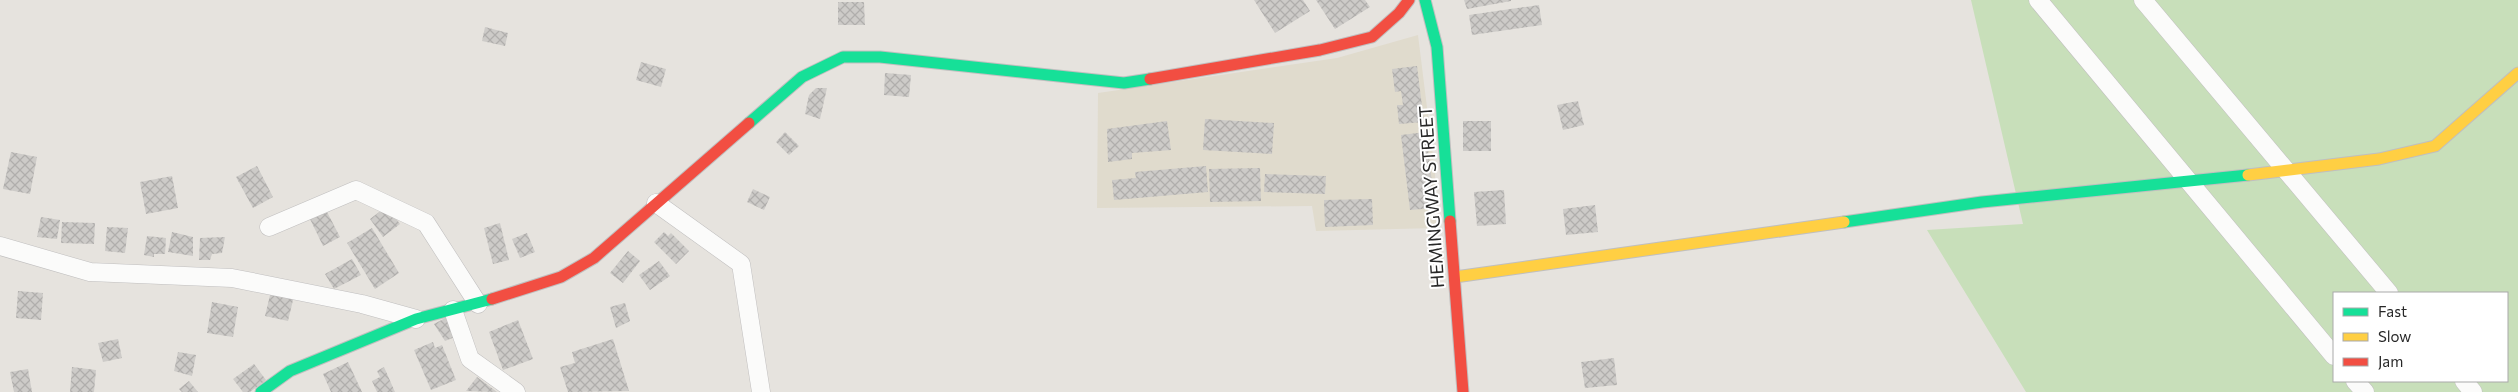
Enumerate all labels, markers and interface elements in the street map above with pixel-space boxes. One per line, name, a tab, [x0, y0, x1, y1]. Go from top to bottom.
street label: HEMINGWAY STREET	[1414, 105, 1448, 289]
legend	[2333, 292, 2508, 382]
text: Fast	[2378, 302, 2407, 320]
text: Slow	[2378, 327, 2411, 345]
text: Jam	[2378, 352, 2403, 370]

